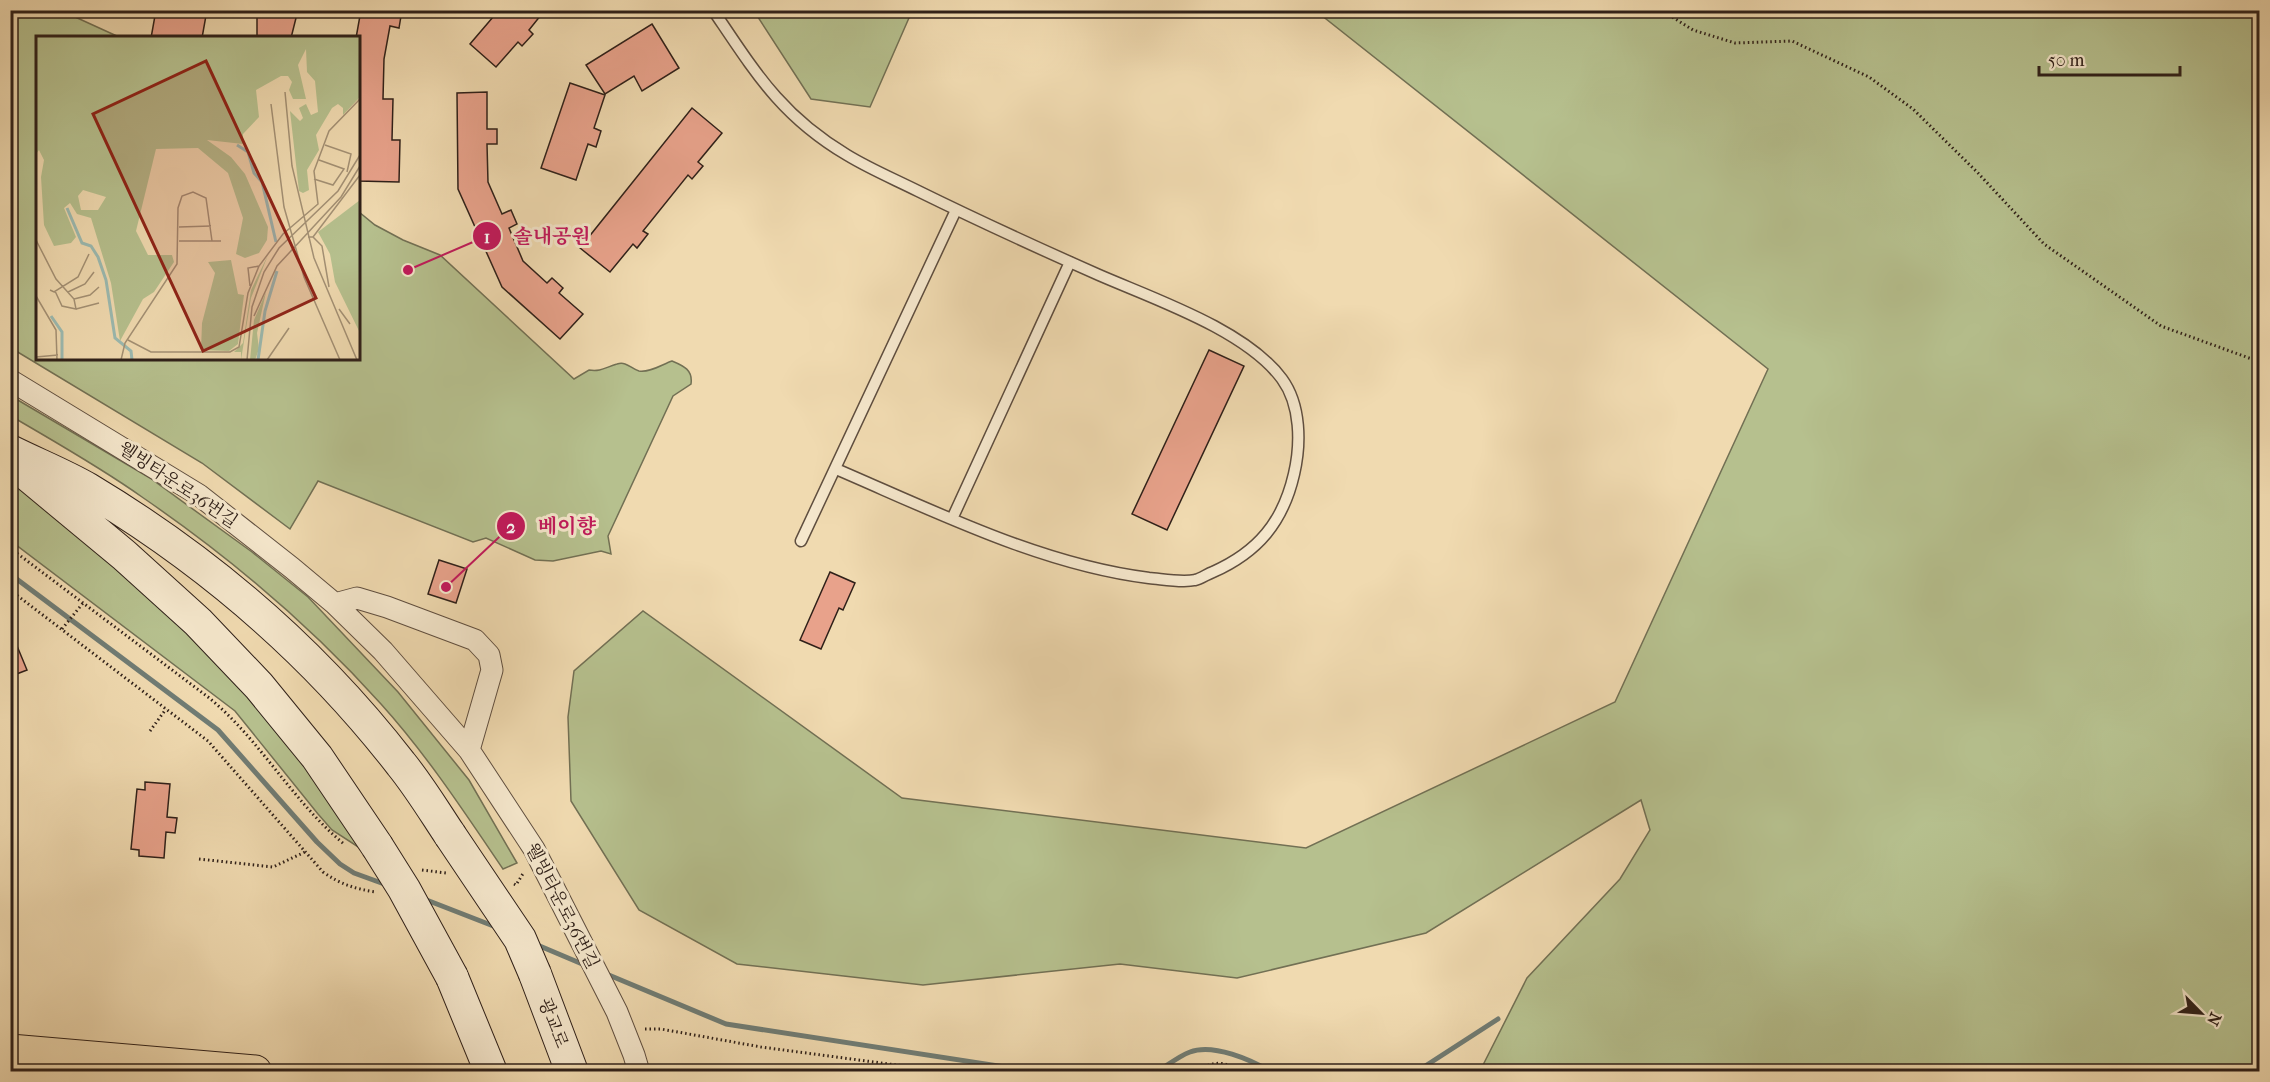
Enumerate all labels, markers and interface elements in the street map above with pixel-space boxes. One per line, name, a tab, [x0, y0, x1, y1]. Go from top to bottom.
inset map	[36, 36, 360, 360]
scale bar	[2039, 39, 2180, 77]
text: 50 m	[2048, 50, 2085, 71]
callout: 솔내공원	[472, 217, 603, 255]
text: 솔내공원	[513, 225, 591, 248]
text: 1	[484, 227, 490, 248]
street label: 웰빙타운로36번길	[115, 437, 241, 533]
callout: 베이향	[496, 507, 608, 545]
text: 베이향	[538, 515, 597, 538]
text: 2	[506, 517, 516, 538]
street label: 웰빙타운로36번길	[521, 839, 603, 973]
north arrow	[2171, 983, 2231, 1043]
street label: 광교로	[534, 995, 572, 1051]
text: N	[2203, 1010, 2225, 1029]

